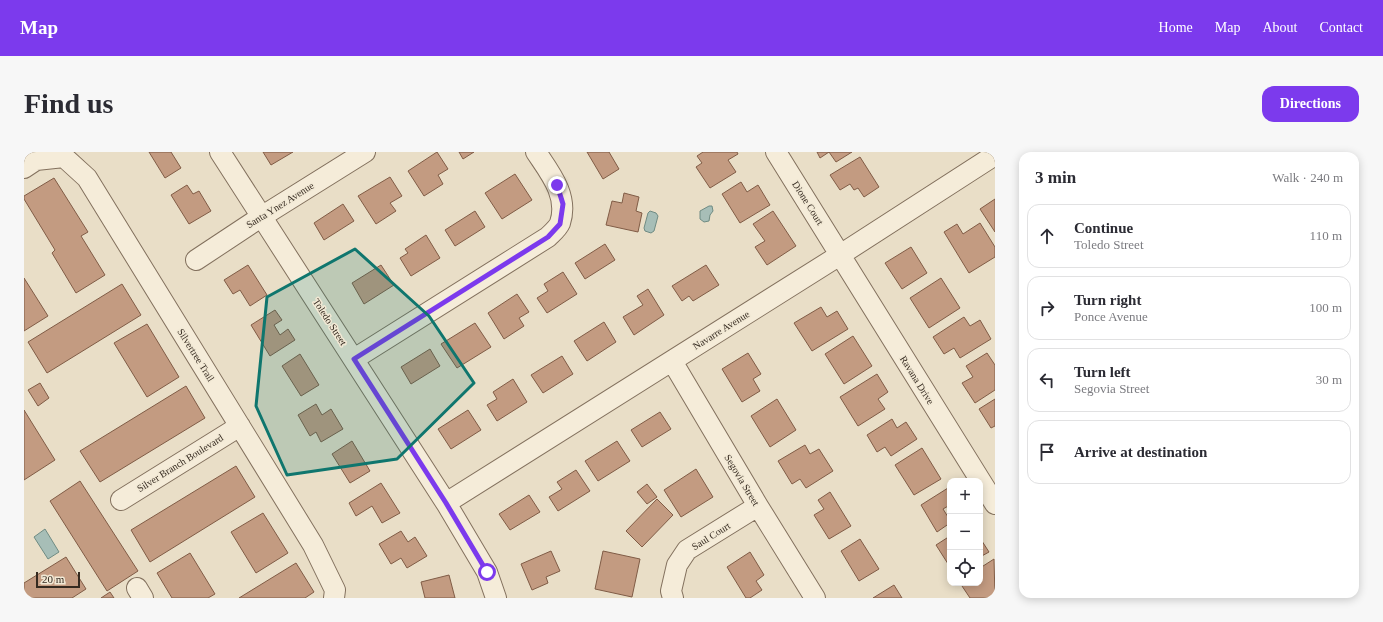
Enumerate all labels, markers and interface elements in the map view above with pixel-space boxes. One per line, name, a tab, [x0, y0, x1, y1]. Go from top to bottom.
text: Map	[20, 17, 58, 38]
text: Home	[1159, 20, 1193, 35]
text: Map	[1215, 20, 1240, 35]
text: About	[1262, 20, 1297, 35]
text: Contact	[1319, 20, 1363, 35]
button: Directions	[1262, 86, 1359, 122]
text: Find us	[24, 88, 114, 119]
text: 3 min	[1035, 168, 1076, 187]
text: Walk · 240 m	[1272, 170, 1343, 185]
route end	[548, 176, 566, 194]
street label: Santa Ynez Avenue	[244, 179, 316, 230]
street label: Dione Court	[790, 179, 826, 227]
text: Continue	[1074, 220, 1133, 236]
icon: ahead	[1036, 225, 1058, 247]
text: 110 m	[1310, 228, 1342, 243]
text: Toledo Street	[1074, 237, 1144, 252]
text: Turn right	[1074, 292, 1141, 308]
street label: Toledo Street	[311, 297, 349, 348]
icon: right	[1036, 297, 1058, 319]
text: 100 m	[1309, 300, 1342, 315]
street label: Navarre Avenue	[691, 308, 752, 352]
text: Ponce Avenue	[1074, 309, 1148, 324]
street label: Silvertree Trail	[175, 327, 217, 384]
street label: Ravana Drive	[898, 354, 937, 407]
text: Turn left	[1074, 364, 1131, 380]
icon: left	[1036, 369, 1058, 391]
text: 30 m	[1316, 372, 1342, 387]
text: Segovia Street	[1074, 381, 1149, 396]
street label: Silver Branch Boulevard	[135, 432, 225, 494]
icon: arrive	[1036, 441, 1058, 463]
text: Arrive at destination	[1074, 444, 1207, 460]
street label: Segovia Street	[722, 452, 762, 508]
map controls	[947, 478, 983, 586]
button: +	[947, 478, 983, 514]
button: −	[947, 514, 983, 550]
street label: Saul Court	[690, 520, 732, 552]
button: locate	[947, 550, 983, 586]
route start	[478, 563, 496, 581]
scale bar	[36, 570, 80, 589]
text: 20 m	[42, 573, 64, 585]

